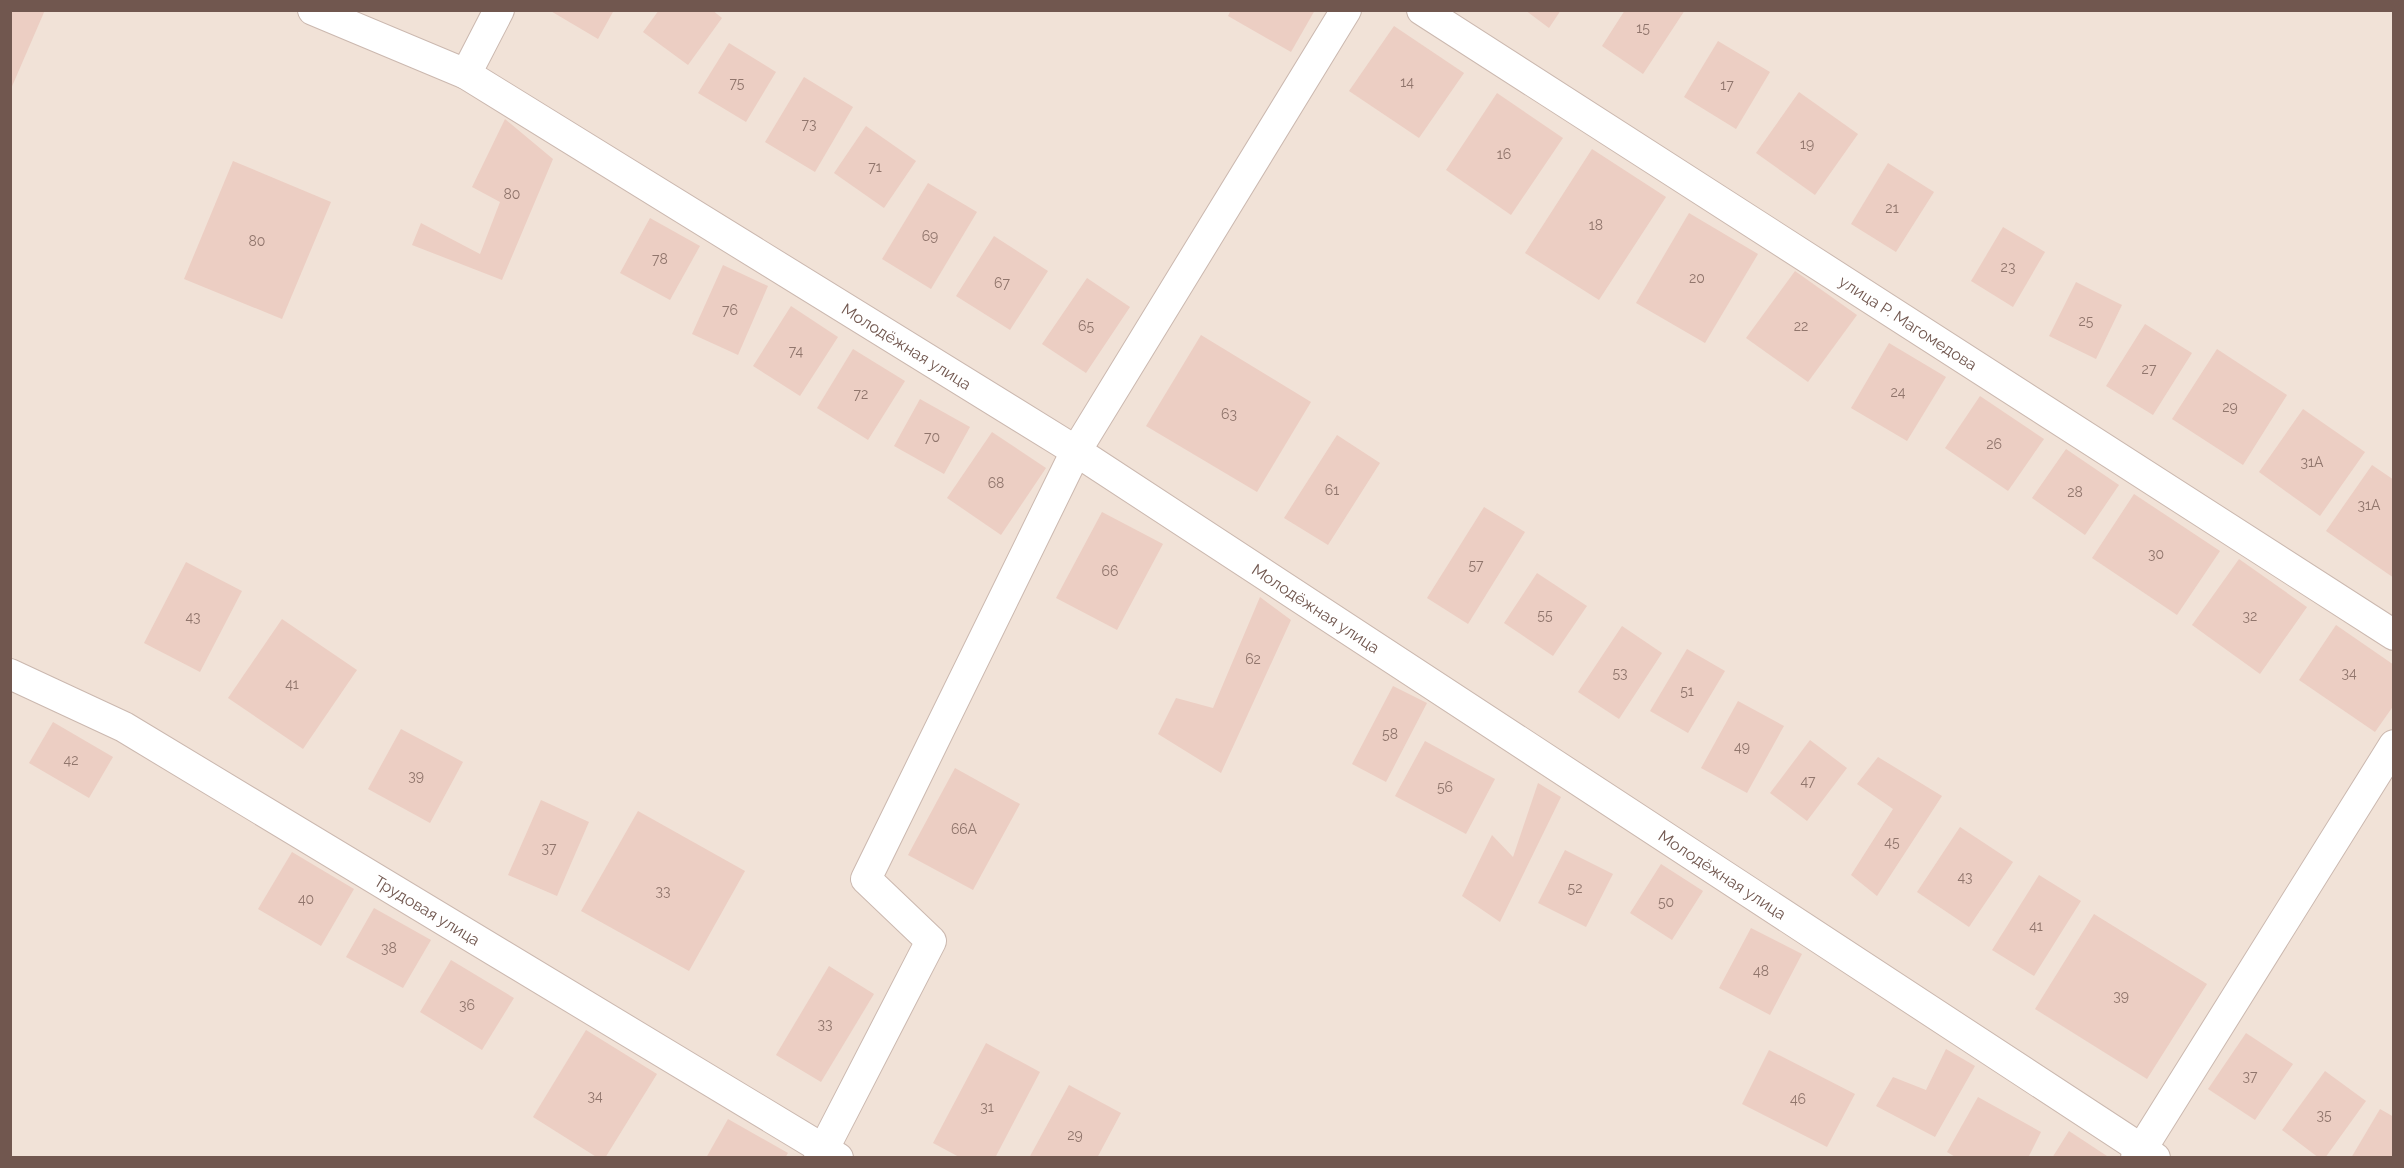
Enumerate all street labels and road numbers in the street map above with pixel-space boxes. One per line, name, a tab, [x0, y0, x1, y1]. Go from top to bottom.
street label: улица Р. Магомедова	[1836, 271, 1981, 374]
street label: Молодёжная улица	[838, 299, 975, 394]
street label: Молодёжная улица	[1249, 560, 1383, 657]
street label: Молодёжная улица	[1655, 826, 1790, 923]
street label: Трудовая улица	[371, 871, 484, 949]

